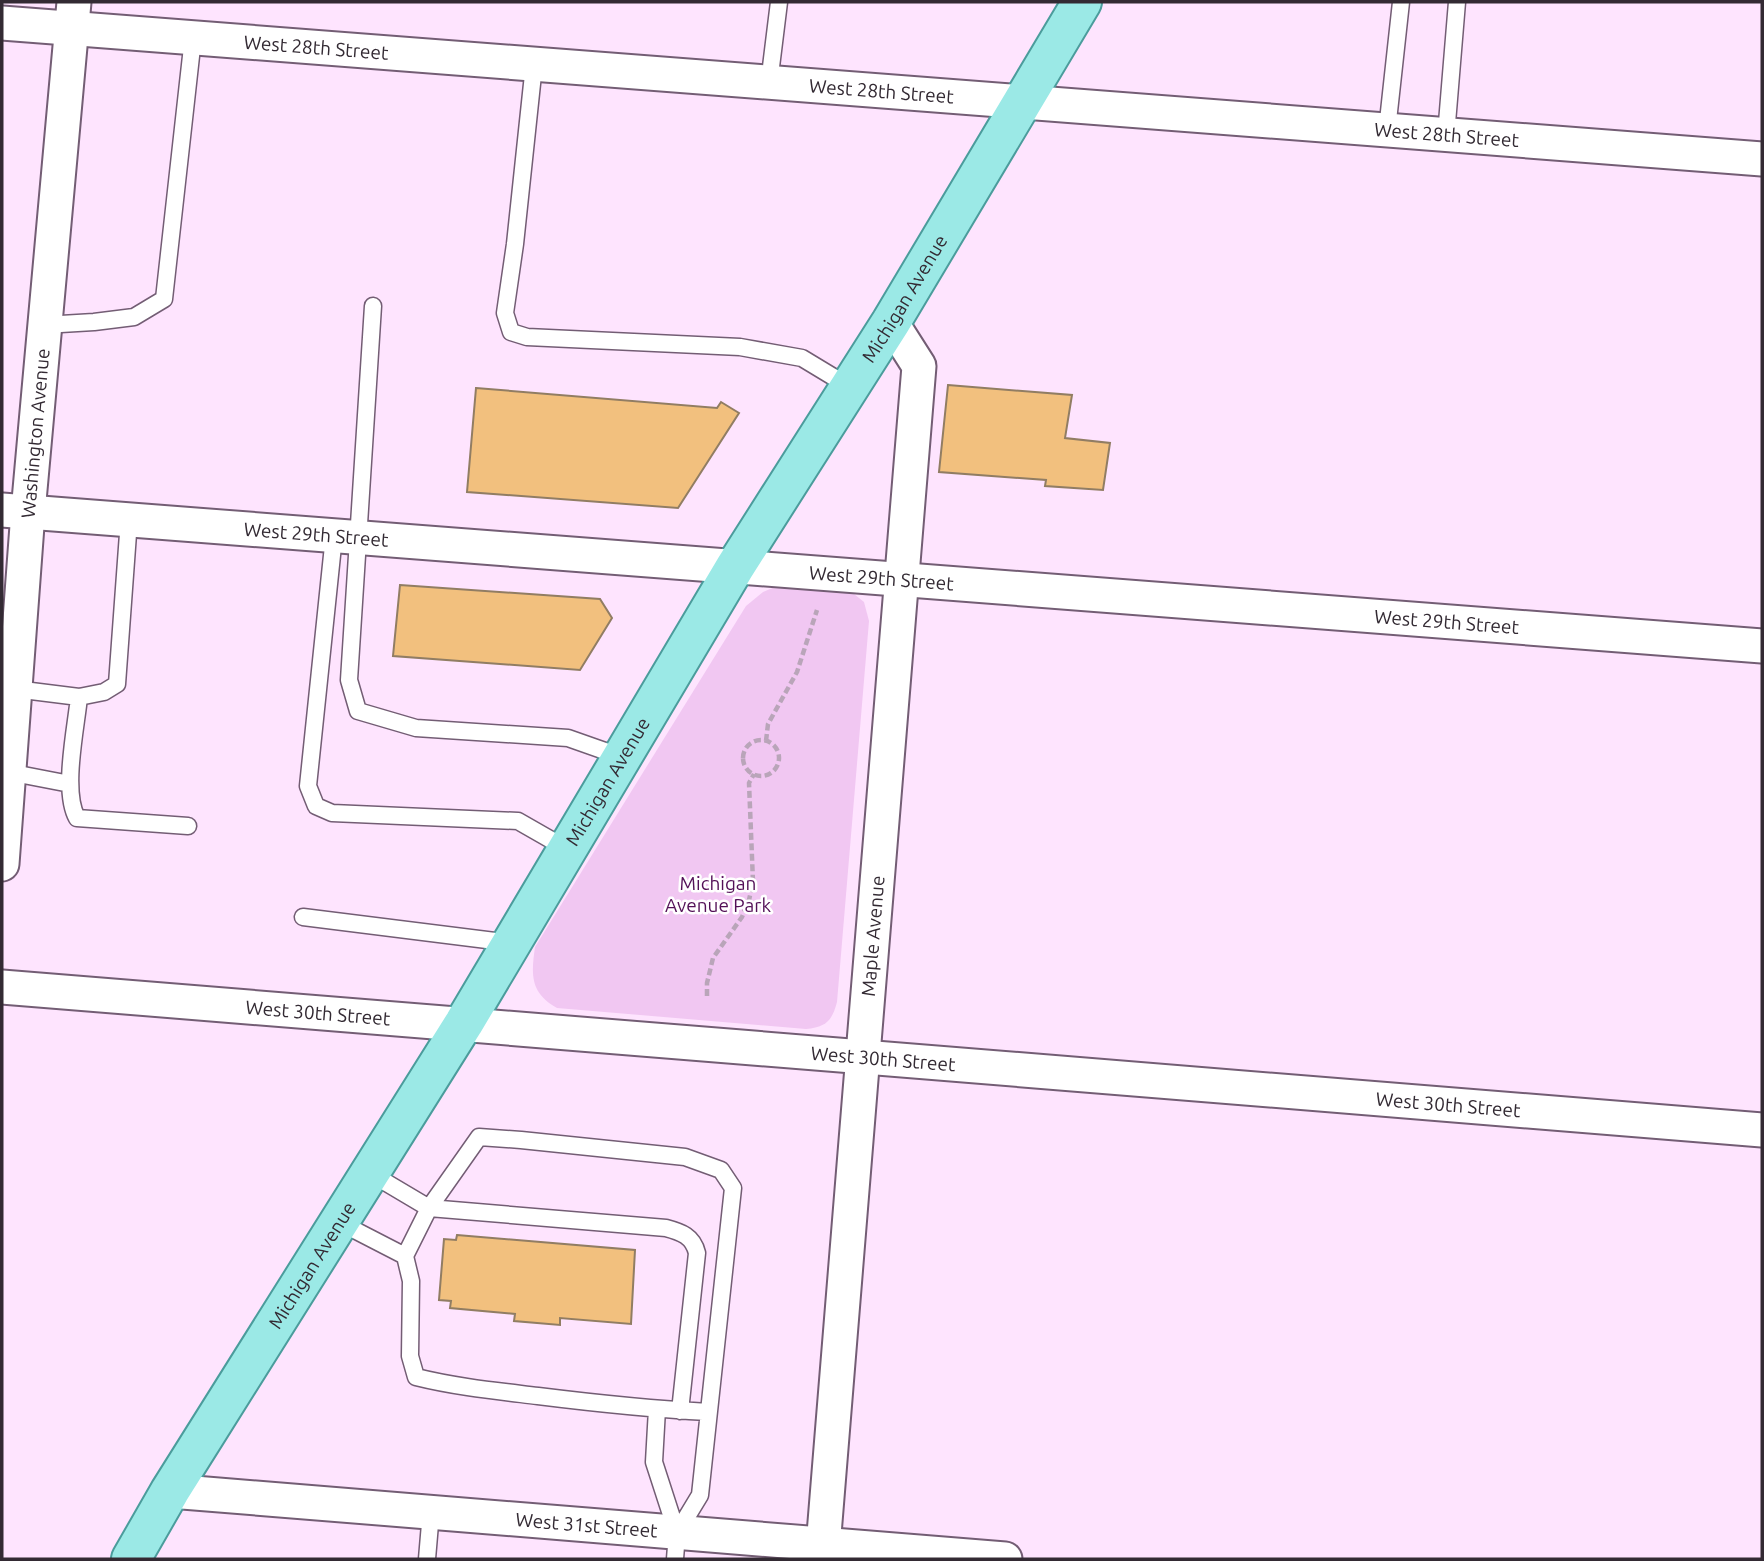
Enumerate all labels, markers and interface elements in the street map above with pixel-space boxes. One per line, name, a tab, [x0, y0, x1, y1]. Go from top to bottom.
street label: West 28th Street	[243, 31, 390, 64]
street label: West 28th Street	[808, 74, 955, 108]
street label: West 28th Street	[1374, 118, 1520, 151]
street label: Michigan Avenue	[857, 231, 952, 366]
street label: Washington Avenue	[16, 347, 54, 519]
street label: West 29th Street	[243, 518, 390, 551]
street label: West 29th Street	[808, 561, 955, 595]
street label: West 29th Street	[1374, 605, 1520, 638]
street label: Michigan Avenue	[561, 713, 654, 850]
park label: Michigan Avenue Park	[665, 872, 771, 916]
street label: Maple Avenue	[857, 875, 889, 997]
street label: West 30th Street	[245, 996, 392, 1030]
street label: West 30th Street	[810, 1042, 957, 1075]
street label: West 30th Street	[1375, 1088, 1522, 1121]
street label: Michigan Avenue	[264, 1198, 360, 1333]
street label: West 31st Street	[515, 1508, 659, 1542]

